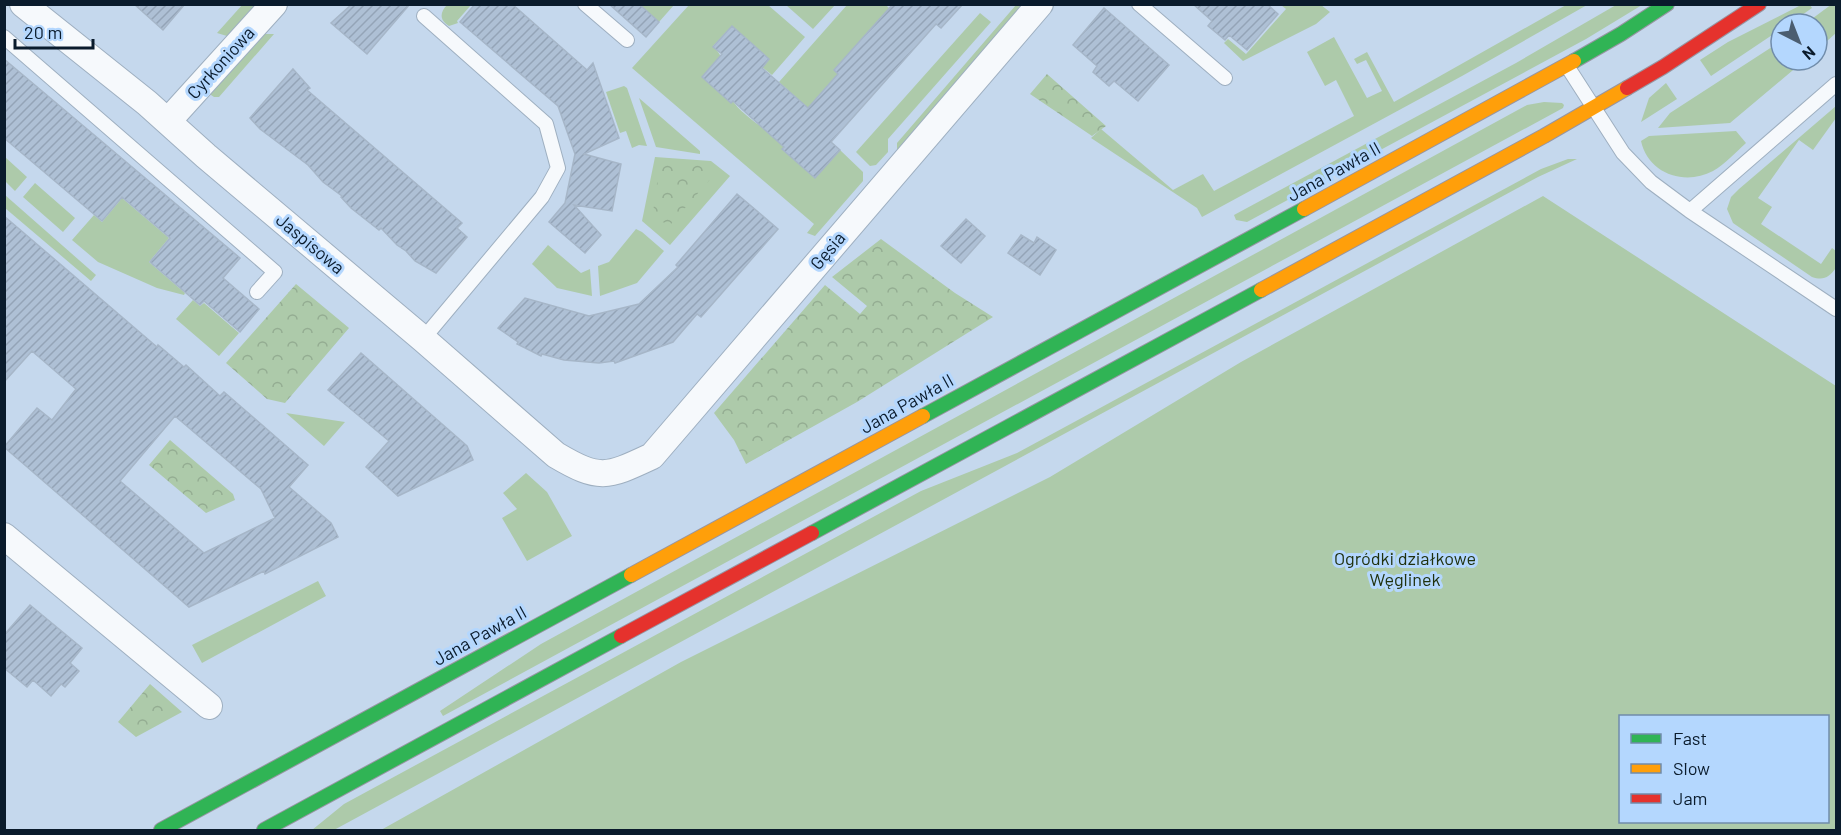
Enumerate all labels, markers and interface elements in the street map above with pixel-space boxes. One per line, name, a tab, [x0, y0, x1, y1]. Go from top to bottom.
scale bar	[15, 12, 93, 50]
north arrow	[1769, 12, 1829, 72]
text: 20 m	[24, 21, 62, 43]
street label: Cyrkoniowa	[182, 22, 259, 103]
text: N	[1799, 43, 1820, 64]
street label: Jana Pawła II	[1283, 137, 1384, 206]
street label: Jaspisowa	[272, 208, 349, 278]
street label: Gęsia	[805, 227, 849, 274]
street label: Jana Pawła II	[856, 369, 957, 438]
park label: Ogródki działkowe Węglinek	[1334, 547, 1476, 590]
street label: Jana Pawła II	[429, 601, 530, 670]
legend	[1619, 715, 1829, 823]
text: Fast	[1673, 727, 1707, 749]
text: Slow	[1673, 757, 1710, 779]
text: Jam	[1673, 787, 1707, 809]

